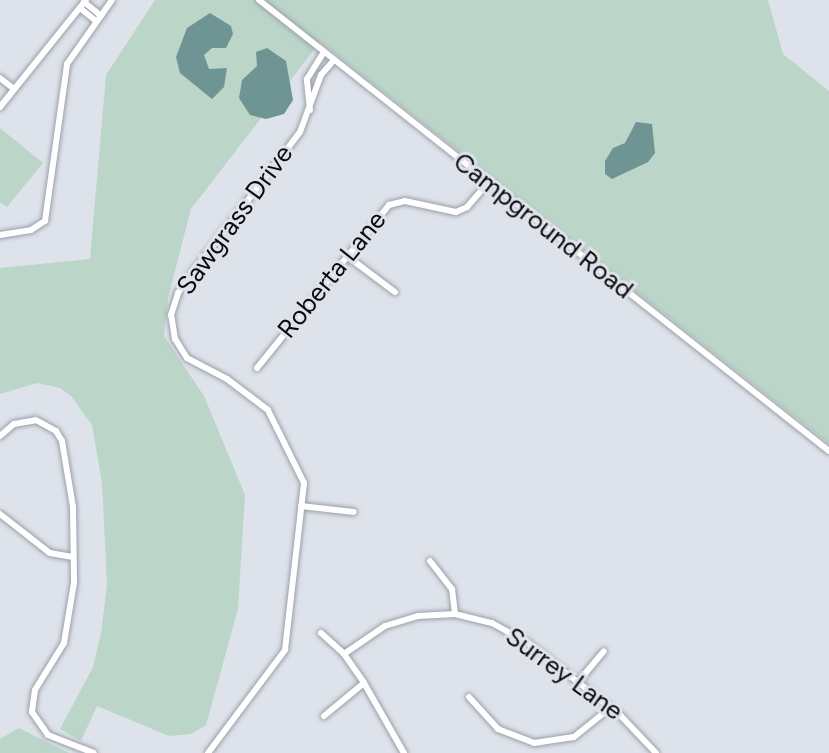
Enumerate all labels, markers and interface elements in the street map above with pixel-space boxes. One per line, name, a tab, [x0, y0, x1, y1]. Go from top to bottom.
street label: Sawgrass Drive	[170, 139, 300, 301]
street label: Campground Road	[447, 146, 639, 306]
street label: Roberta Lane	[271, 205, 393, 345]
street label: Surrey Lane	[499, 621, 629, 727]

